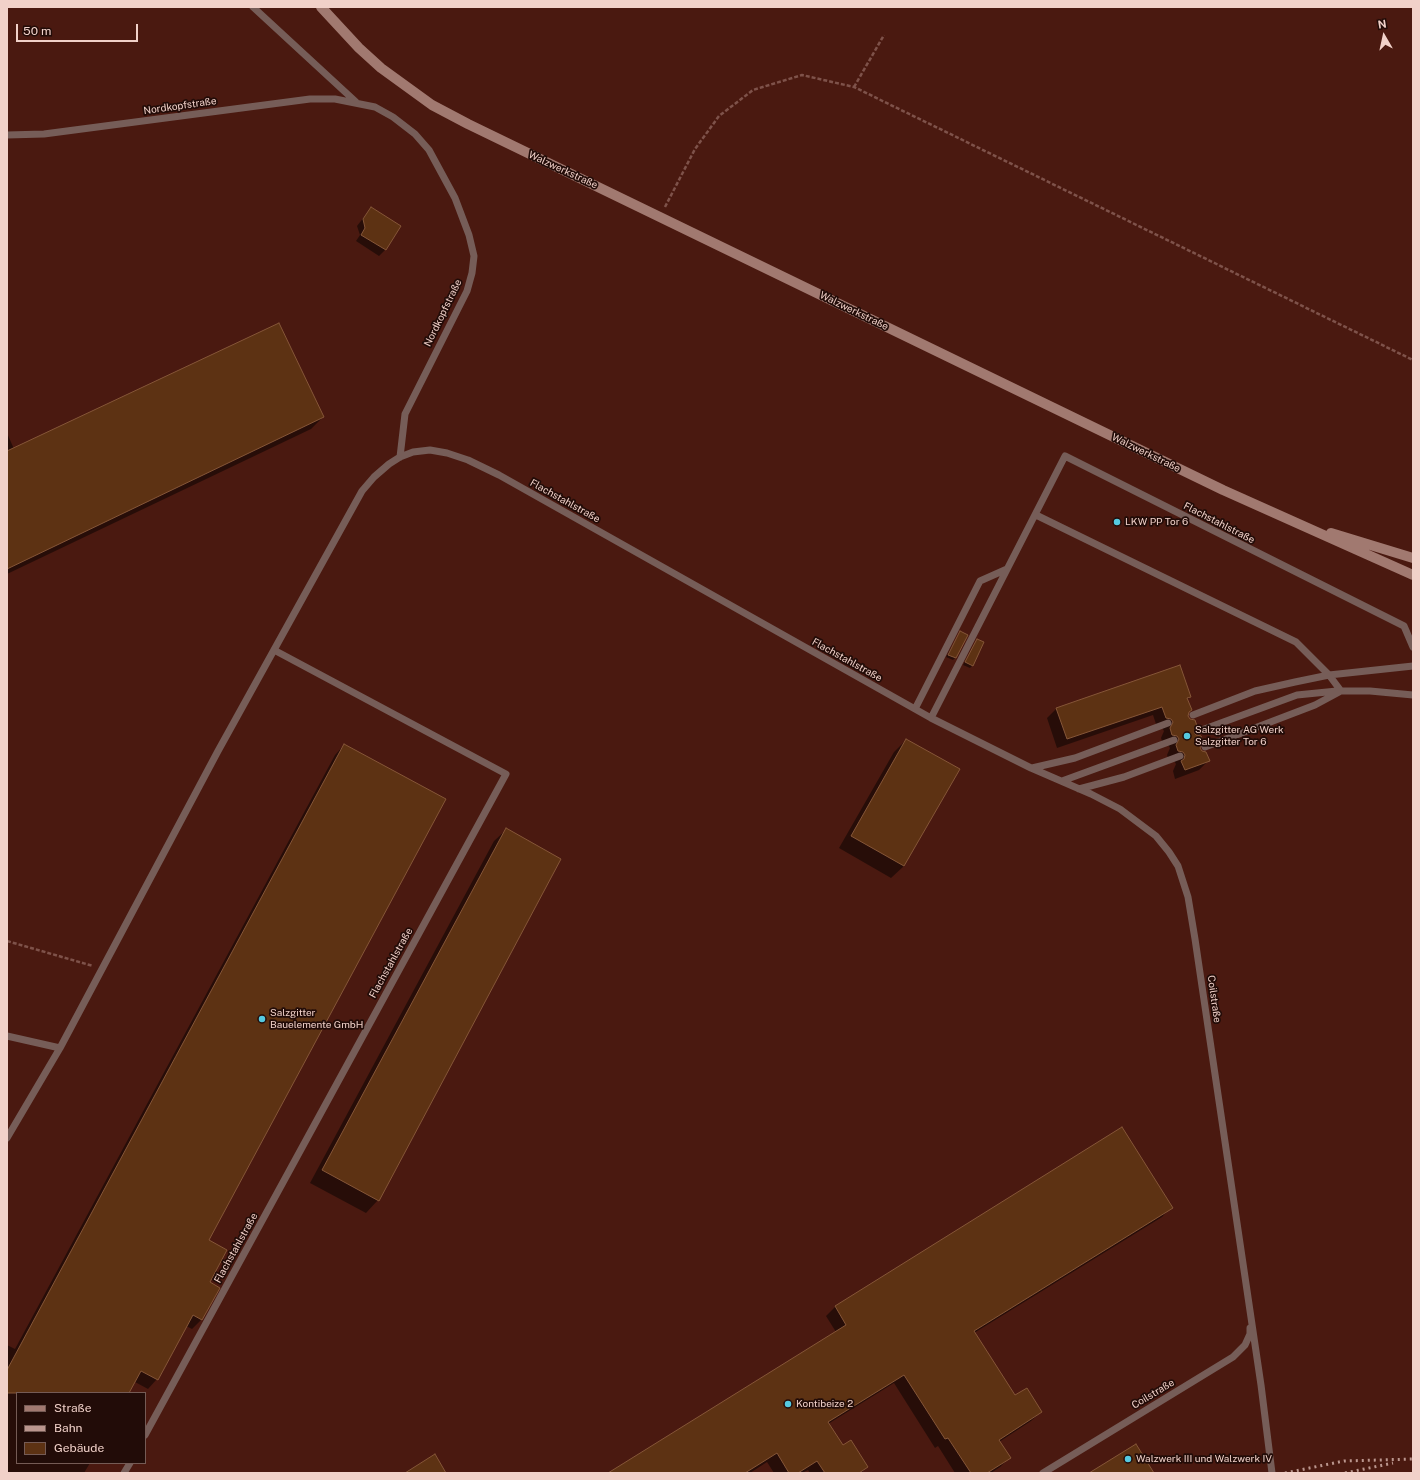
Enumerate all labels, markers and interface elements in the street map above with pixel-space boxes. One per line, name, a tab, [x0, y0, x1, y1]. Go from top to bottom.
scale bar	[18, 16, 140, 42]
north arrow	[1364, 16, 1404, 56]
text: N	[1377, 18, 1387, 31]
text: 50 m	[23, 24, 51, 38]
street label: Nordkopfstraße	[143, 95, 217, 117]
street label: Walzwerkstraße	[527, 149, 599, 191]
street label: Nordkopfstraße	[422, 277, 464, 349]
street label: Walzwerkstraße	[818, 289, 890, 333]
street label: Walzwerkstraße	[1110, 431, 1182, 475]
street label: Flachstahlstraße	[528, 477, 602, 525]
street label: Flachstahlstraße	[1181, 500, 1257, 546]
place label: LKW PP Tor 6	[1125, 516, 1188, 528]
marker: LKW PP Tor 6	[1112, 517, 1122, 527]
street label: Flachstahlstraße	[810, 636, 884, 684]
place label: Salzgitter AG Werk Salzgitter Tor 6	[1195, 724, 1284, 748]
marker: Salzgitter AG Werk Salzgitter Tor 6	[1182, 731, 1192, 741]
street label: Flachstahlstraße	[367, 926, 415, 1000]
street label: Coilstraße	[1205, 975, 1223, 1023]
place label: Salzgitter Bauelemente GmbH	[270, 1007, 363, 1030]
marker: Salzgitter Bauelemente GmbH	[257, 1014, 267, 1024]
street label: Flachstahlstraße	[212, 1211, 260, 1285]
street label: Coilstraße	[1130, 1377, 1176, 1411]
legend	[16, 1392, 146, 1464]
place label: Kontibeize 2	[796, 1398, 853, 1410]
marker: Kontibeize 2	[783, 1399, 793, 1409]
text: Straße	[54, 1401, 91, 1415]
text: Bahn	[54, 1421, 83, 1435]
text: Gebäude	[54, 1441, 104, 1455]
place label: Walzwerk III und Walzwerk IV	[1136, 1453, 1272, 1465]
marker: Walzwerk III und Walzwerk IV	[1123, 1454, 1133, 1464]

